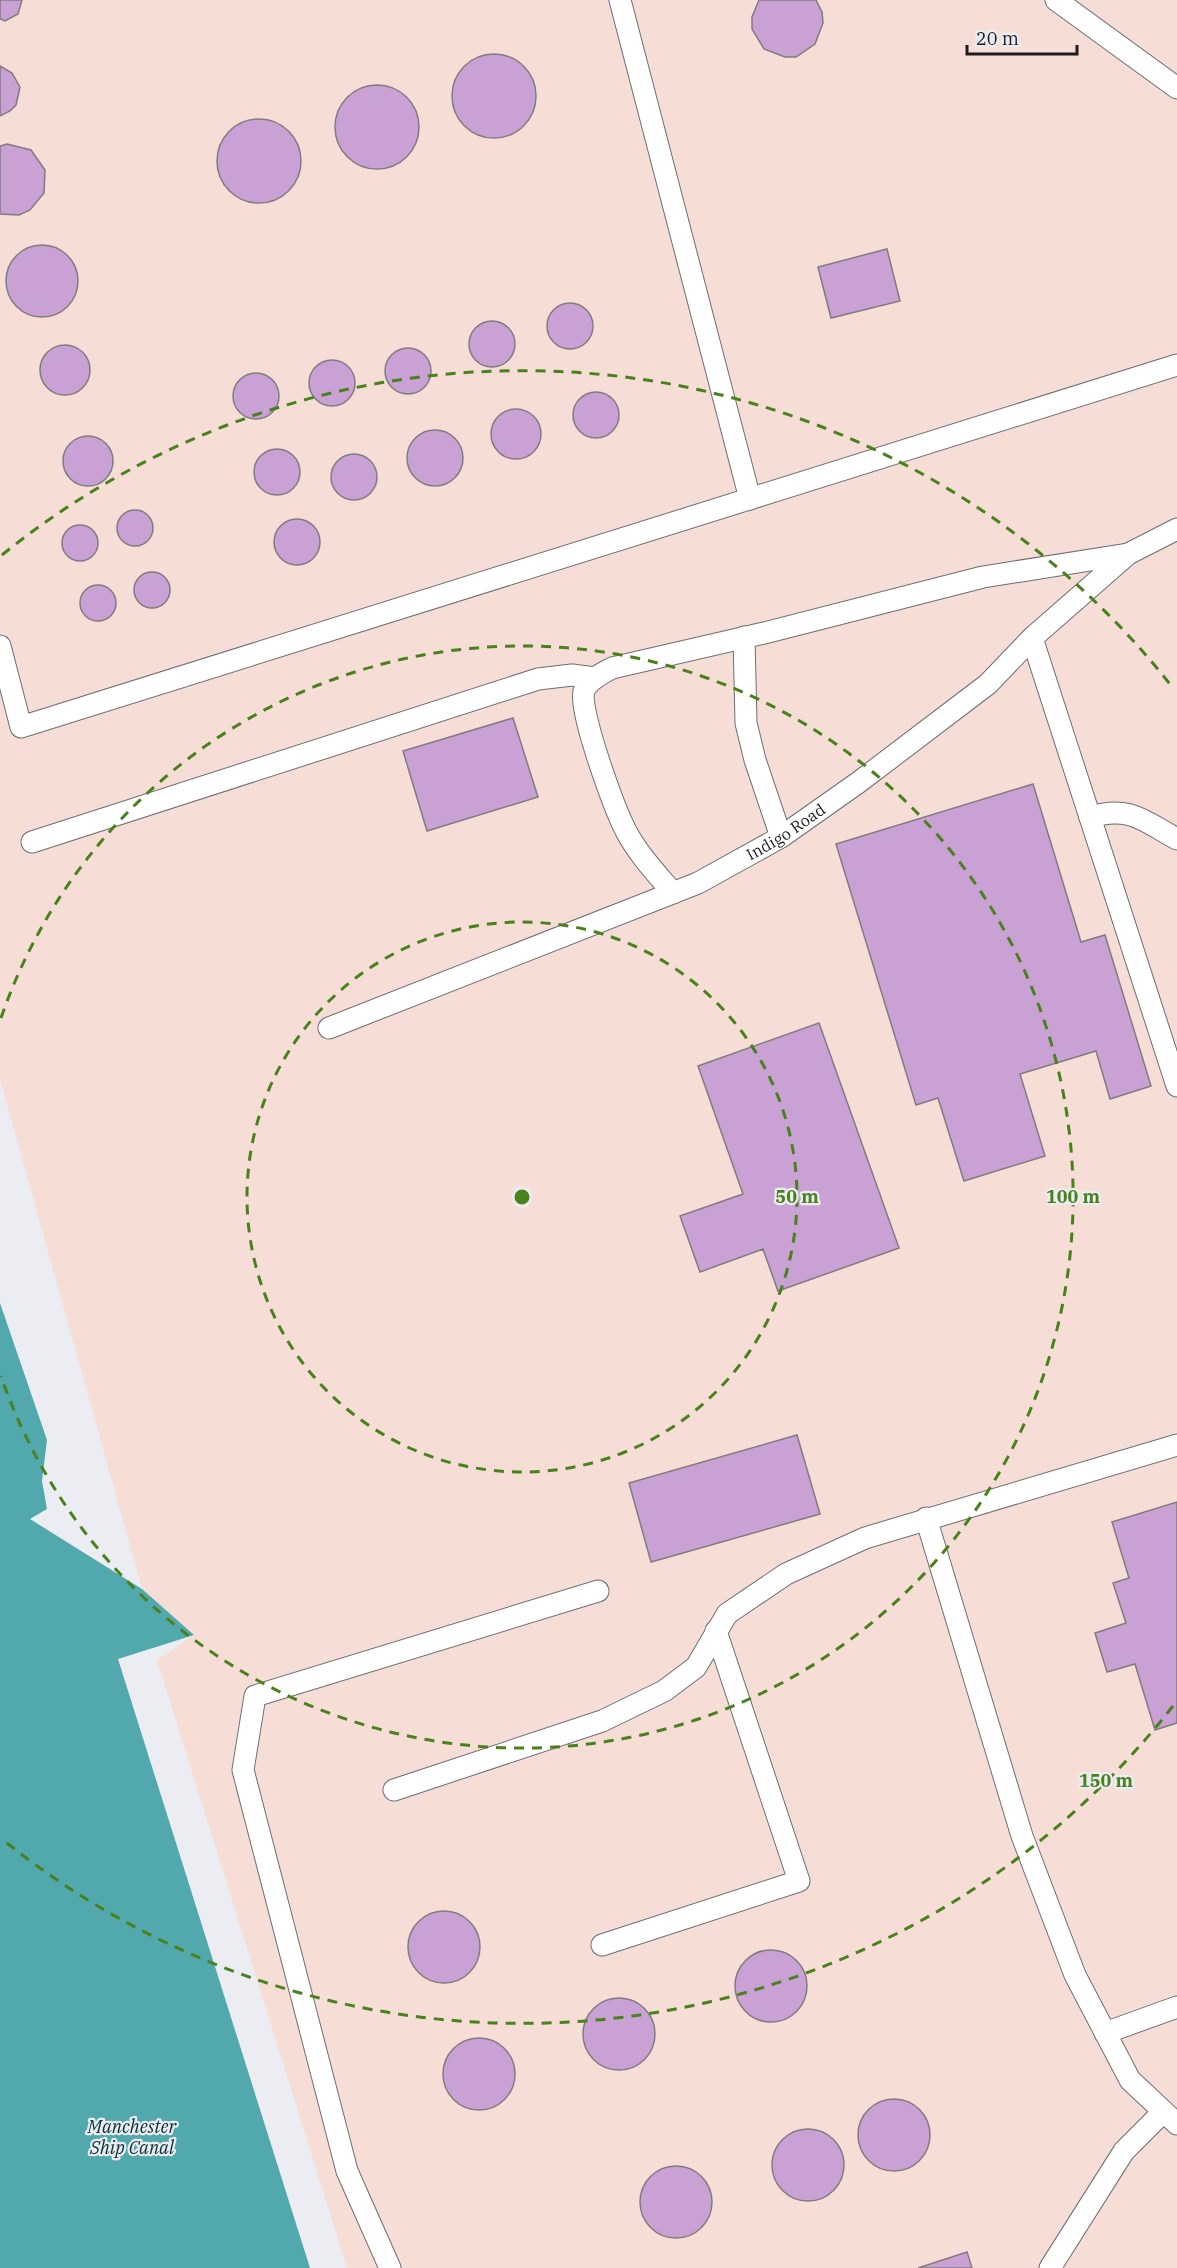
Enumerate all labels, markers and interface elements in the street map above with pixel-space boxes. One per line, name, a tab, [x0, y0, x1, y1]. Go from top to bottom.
scale bar	[967, 18, 1076, 56]
text: 20 m	[976, 27, 1019, 50]
street label: Indigo Road	[743, 799, 829, 864]
text: 50 m	[775, 1185, 819, 1208]
text: 100 m	[1046, 1185, 1101, 1208]
centre of rings	[512, 1187, 532, 1207]
text: 150 m	[1079, 1769, 1134, 1792]
water label: Manchester Ship Canal	[87, 2115, 178, 2159]

